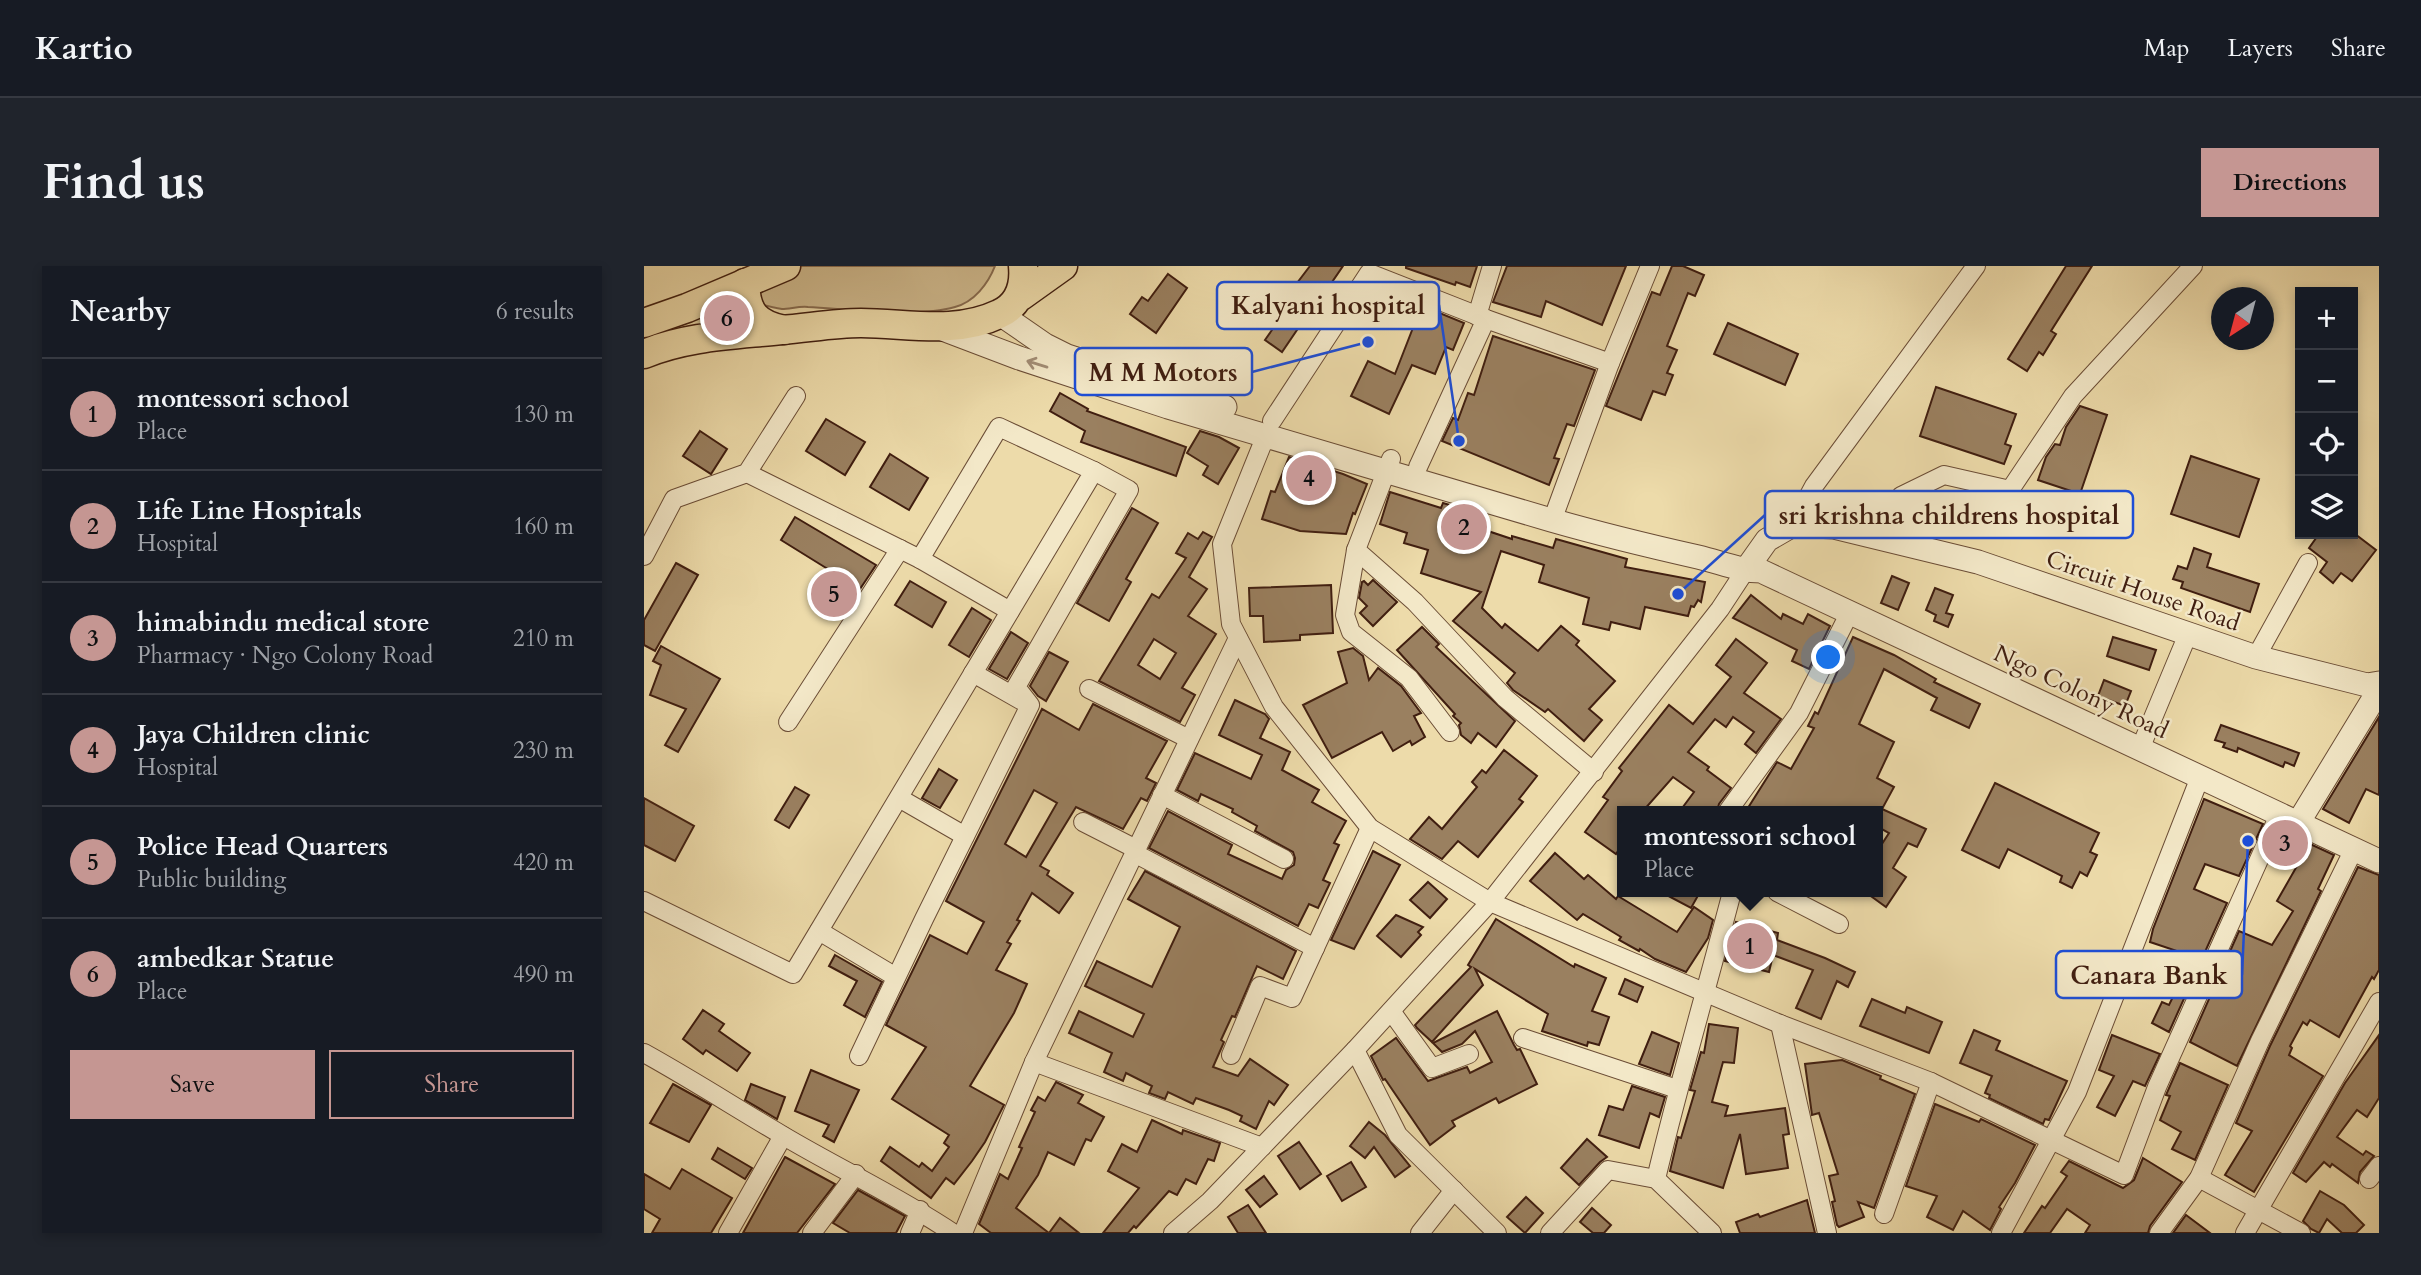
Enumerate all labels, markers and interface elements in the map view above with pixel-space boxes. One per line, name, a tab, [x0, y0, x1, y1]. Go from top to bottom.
text: Kartio	[35, 26, 133, 71]
text: Map	[2144, 32, 2190, 65]
text: Layers	[2228, 32, 2293, 65]
text: Share	[2331, 32, 2386, 65]
button: Directions	[2201, 148, 2379, 217]
text: Find us	[42, 149, 205, 216]
callout: Kalyani hospital	[1217, 282, 1439, 329]
north arrow	[2211, 287, 2274, 350]
map controls	[2295, 287, 2358, 539]
button: +	[2295, 287, 2358, 350]
text: Kalyani hospital	[1231, 288, 1426, 323]
text: Nearby	[70, 291, 171, 332]
pin: 6	[704, 292, 750, 344]
text: 6 results	[496, 296, 574, 327]
callout: M M Motors	[1075, 348, 1252, 395]
button: −	[2295, 350, 2358, 413]
text: M M Motors	[1088, 355, 1238, 390]
one-way arrow	[1026, 357, 1048, 370]
text: montessori school	[137, 381, 349, 416]
text: 1	[87, 399, 99, 430]
text: 130 m	[513, 399, 574, 430]
button: locate	[2295, 413, 2358, 476]
text: Place	[137, 416, 187, 447]
pin: 4	[1286, 452, 1332, 504]
button: layers	[2295, 476, 2358, 539]
callout: sri krishna childrens hospital	[1765, 491, 2133, 538]
text: Life Line Hospitals	[137, 493, 362, 528]
text: sri krishna childrens hospital	[1779, 498, 2120, 533]
pin: 2	[1441, 501, 1487, 553]
text: 2	[87, 511, 99, 542]
text: 160 m	[513, 511, 574, 542]
text: Hospital	[137, 528, 218, 559]
street label: Circuit House Road	[2042, 542, 2245, 640]
pin: 5	[811, 568, 857, 620]
text: himabindu medical store	[137, 605, 430, 640]
text: 3	[87, 623, 99, 654]
text: 210 m	[513, 623, 574, 654]
street label: Ngo Colony Road	[1988, 637, 2174, 747]
text: Pharmacy · Ngo Colony Road	[137, 640, 433, 671]
your location	[1811, 640, 1845, 674]
text: Jaya Children clinic	[137, 717, 370, 752]
text: 4	[87, 735, 99, 766]
text: 230 m	[513, 735, 574, 766]
text: Hospital	[137, 752, 218, 783]
popup	[1617, 806, 1883, 897]
pin: 3	[2262, 817, 2308, 869]
text: montessori school	[1644, 819, 1856, 854]
text: Police Head Quarters	[137, 829, 388, 864]
text: 5	[87, 847, 99, 878]
text: 420 m	[513, 847, 574, 878]
text: Place	[1644, 854, 1694, 885]
text: Public building	[137, 864, 287, 895]
pin: 1	[1727, 920, 1773, 972]
text: ambedkar Statue	[137, 941, 334, 976]
callout: Canara Bank	[2056, 951, 2242, 998]
text: Canara Bank	[2070, 958, 2229, 993]
text: 6	[87, 959, 99, 990]
text: 490 m	[513, 959, 574, 990]
text: Place	[137, 976, 187, 1007]
button: Save	[70, 1050, 315, 1119]
button: Share	[329, 1050, 574, 1119]

